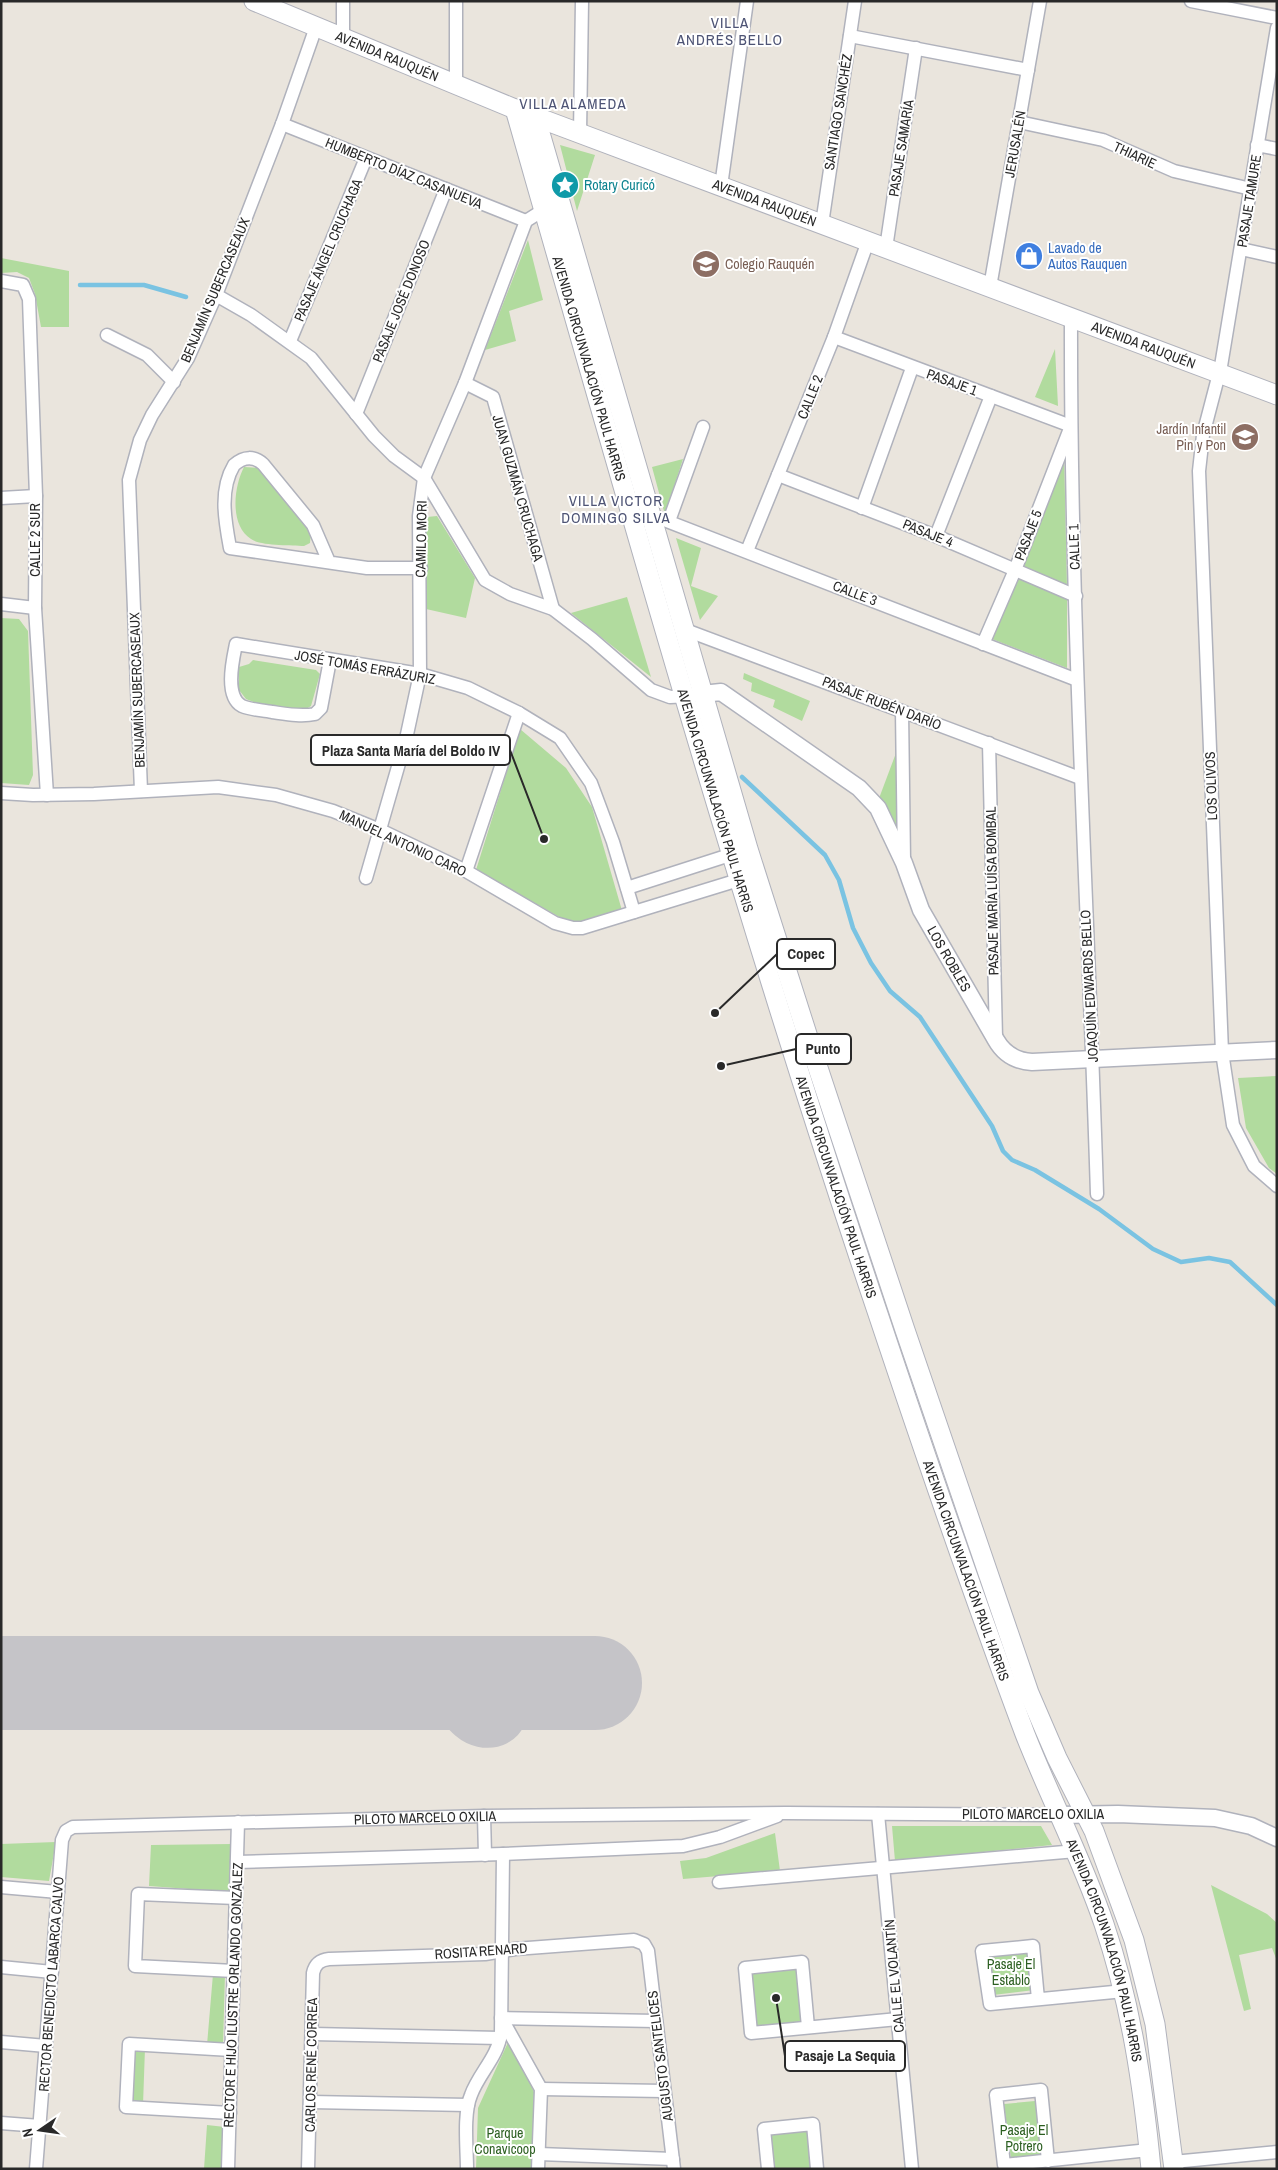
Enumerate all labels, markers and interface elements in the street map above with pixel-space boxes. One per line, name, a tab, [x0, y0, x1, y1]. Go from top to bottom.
district label: VILLA ANDRÉS BELLO	[676, 12, 783, 50]
street label: AVENIDA RAUQUÉN	[332, 26, 441, 85]
street label: SANTIAGO SANCHÉZ	[820, 53, 856, 171]
district label: VILLA ALAMEDA	[519, 93, 627, 114]
street label: PASAJE SAMARÍA	[884, 98, 918, 198]
street label: JERUSALÉN	[1000, 109, 1030, 179]
street label: HUMBERTO DÍAZ CASANUEVA	[323, 133, 485, 213]
street label: THIARIE	[1111, 137, 1159, 173]
street label: PASAJE TAMURE	[1233, 153, 1265, 249]
place icon: Rotary Curicó	[550, 170, 580, 200]
street label: AVENIDA RAUQUÉN	[709, 175, 819, 230]
street label: PASAJE ÁNGEL CRUCHAGA	[290, 176, 366, 324]
place label: Rotary Curicó	[584, 176, 655, 194]
street label: BENJAMÍN SUBERCASEAUX	[176, 215, 254, 365]
street label: PASAJE JOSÉ DONOSO	[368, 237, 434, 365]
place label: Lavado de Autos Rauquen	[1047, 239, 1127, 273]
shop icon: Lavado de Autos Rauquen	[1014, 241, 1044, 271]
school or university icon: Colegio Rauquén	[691, 249, 721, 279]
street label: AVENIDA CIRCUNVALACIÓN PAUL HARRIS	[548, 253, 630, 483]
place label: Colegio Rauquén	[725, 255, 814, 273]
street label: AVENIDA RAUQUÉN	[1088, 317, 1198, 373]
street label: PASAJE 1	[924, 365, 980, 400]
street label: CALLE 2	[793, 372, 827, 422]
street label: JUAN GUZMÁN CRUCHAGA	[488, 413, 548, 564]
place label: Jardín Infantil Pin y Pon	[1156, 420, 1226, 454]
school or university icon: Jardín Infantil Pin y Pon	[1230, 422, 1260, 452]
district label: VILLA VICTOR DOMINGO SILVA	[561, 490, 671, 528]
street label: CAMILO MORI	[411, 500, 431, 578]
street label: CALLE 2 SUR	[26, 503, 44, 577]
street label: PASAJE 5	[1010, 507, 1046, 563]
street label: PASAJE 4	[900, 515, 956, 551]
street label: CALLE 1	[1064, 523, 1084, 570]
street label: CALLE 3	[830, 576, 880, 610]
street label: BENJAMÍN SUBERCASEAUX	[125, 612, 149, 768]
street label: JOSÉ TOMÁS ERRÁZURIZ	[293, 646, 437, 688]
street label: PASAJE RUBÉN DARÍO	[820, 672, 944, 734]
street label: AVENIDA CIRCUNVALACIÓN PAUL HARRIS	[673, 685, 758, 915]
callout: Plaza Santa María del Boldo IV	[311, 735, 510, 765]
text: Plaza Santa María del Boldo IV	[322, 740, 501, 761]
street label: LOS OLIVOS	[1201, 751, 1221, 821]
street label: MANUEL ANTONIO CARO	[336, 806, 470, 880]
street label: PASAJE MARÍA LUÍSA BOMBAL	[982, 806, 1002, 976]
street label: JOAQUÍN EDWARDS BELLO	[1076, 909, 1102, 1063]
street label: LOS ROBLES	[923, 923, 975, 995]
callout: Copec	[777, 939, 835, 969]
text: Copec	[787, 943, 825, 964]
callout: Punto	[796, 1034, 851, 1064]
text: Punto	[806, 1038, 840, 1059]
street label: AVENIDA CIRCUNVALACIÓN PAUL HARRIS	[792, 1073, 881, 1301]
street label: AVENIDA CIRCUNVALACIÓN PAUL HARRIS	[919, 1457, 1014, 1684]
street label: PILOTO MARCELO OXILIA	[962, 1805, 1104, 1823]
street label: PILOTO MARCELO OXILIA	[354, 1807, 496, 1828]
street label: AVENIDA CIRCUNVALACIÓN PAUL HARRIS	[1062, 1835, 1146, 2064]
street label: RECTOR E HIJO ILUSTRE ORLANDO GONZÁLEZ	[219, 1862, 247, 2128]
street label: RECTOR BENEDICTO LABARCA CALVO	[34, 1876, 68, 2092]
street label: CALLE EL VOLANTÍN	[880, 1919, 908, 2033]
street label: ROSITA RENARD	[434, 1939, 528, 1963]
park label: Pasaje El Establo	[987, 1955, 1035, 1989]
street label: AUGUSTO SANTELICES	[643, 1989, 677, 2123]
street label: CARLOS RENÉ CORREA	[301, 1997, 321, 2132]
callout: Pasaje La Sequia	[785, 2041, 905, 2071]
text: Pasaje La Sequia	[795, 2045, 895, 2066]
north arrow	[15, 2105, 65, 2155]
park label: Pasaje El Potrero	[1000, 2121, 1048, 2155]
park label: Parque Conavicoop	[474, 2124, 536, 2158]
text: N	[18, 2127, 37, 2139]

